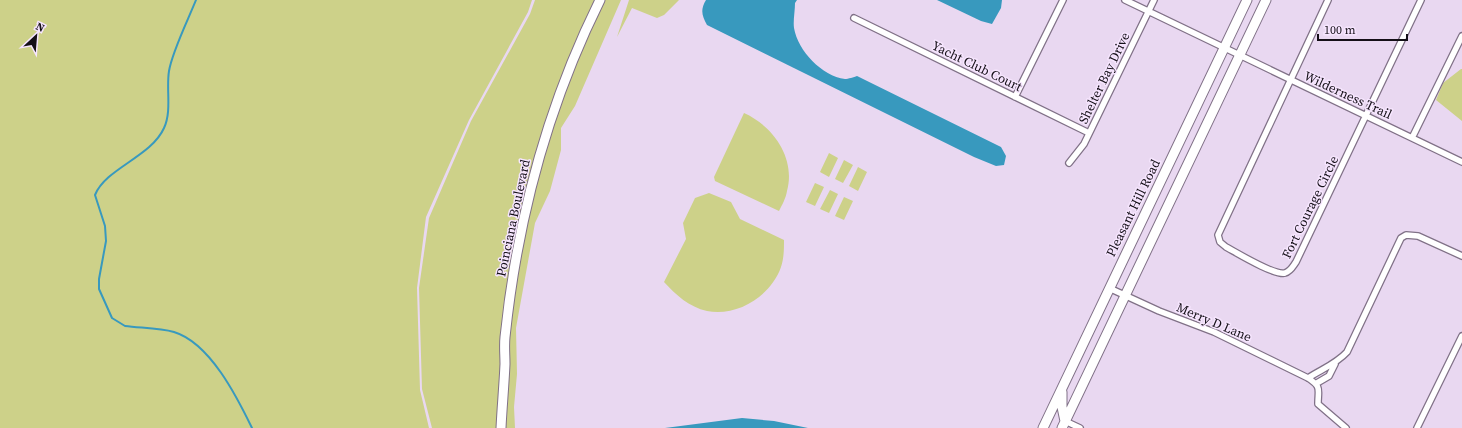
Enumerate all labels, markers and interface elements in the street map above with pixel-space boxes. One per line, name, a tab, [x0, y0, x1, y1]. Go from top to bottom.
north arrow	[16, 16, 56, 56]
scale bar	[1318, 16, 1407, 42]
text: N	[33, 19, 47, 36]
text: 100 m	[1324, 22, 1356, 38]
street label: Shelter Bay Drive	[1074, 29, 1134, 127]
street label: Yacht Club Court	[929, 37, 1025, 95]
street label: Wilderness Trail	[1301, 67, 1395, 123]
street label: Fort Courage Circle	[1278, 153, 1342, 261]
street label: Pleasant Hill Road	[1102, 156, 1164, 259]
street label: Poinciana Boulevard	[492, 157, 534, 278]
street label: Merry D Lane	[1174, 299, 1254, 346]

